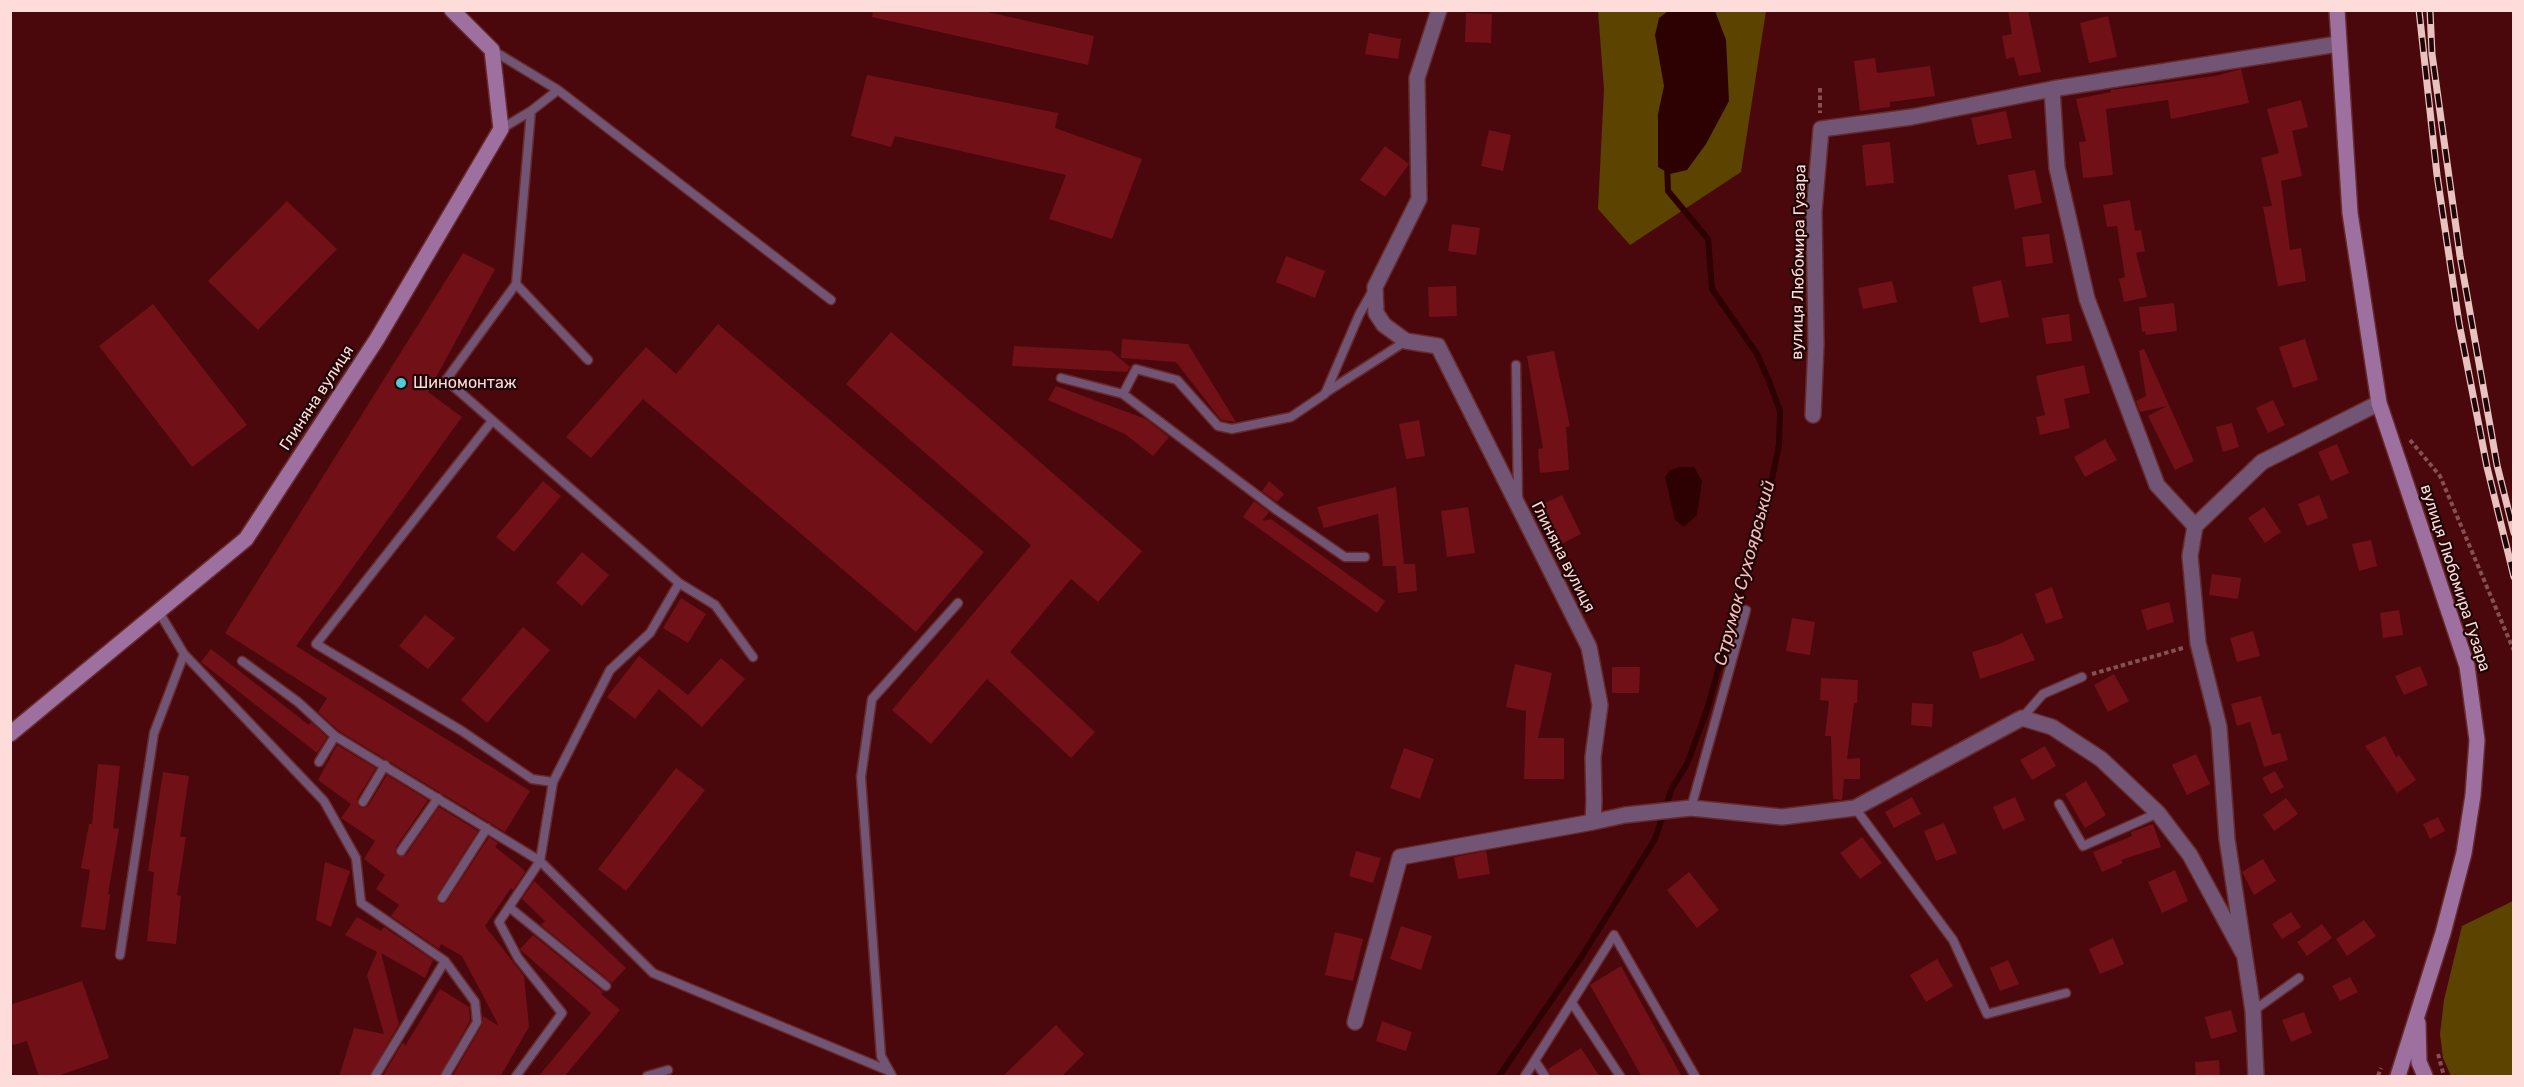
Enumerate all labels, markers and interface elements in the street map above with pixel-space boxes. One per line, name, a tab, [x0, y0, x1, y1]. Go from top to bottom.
street label: вулиця Любомира Гузара	[1788, 164, 1810, 360]
street label: Глиняна вулиця	[276, 342, 358, 454]
place label: Шиномонтаж	[413, 373, 517, 393]
marker: Шиномонтаж	[394, 376, 408, 390]
water label: Струмок Сухоярський	[1710, 478, 1780, 668]
street label: вулиця Любомира Гузара	[2416, 482, 2494, 674]
street label: Глиняна вулиця	[1527, 499, 1599, 615]

